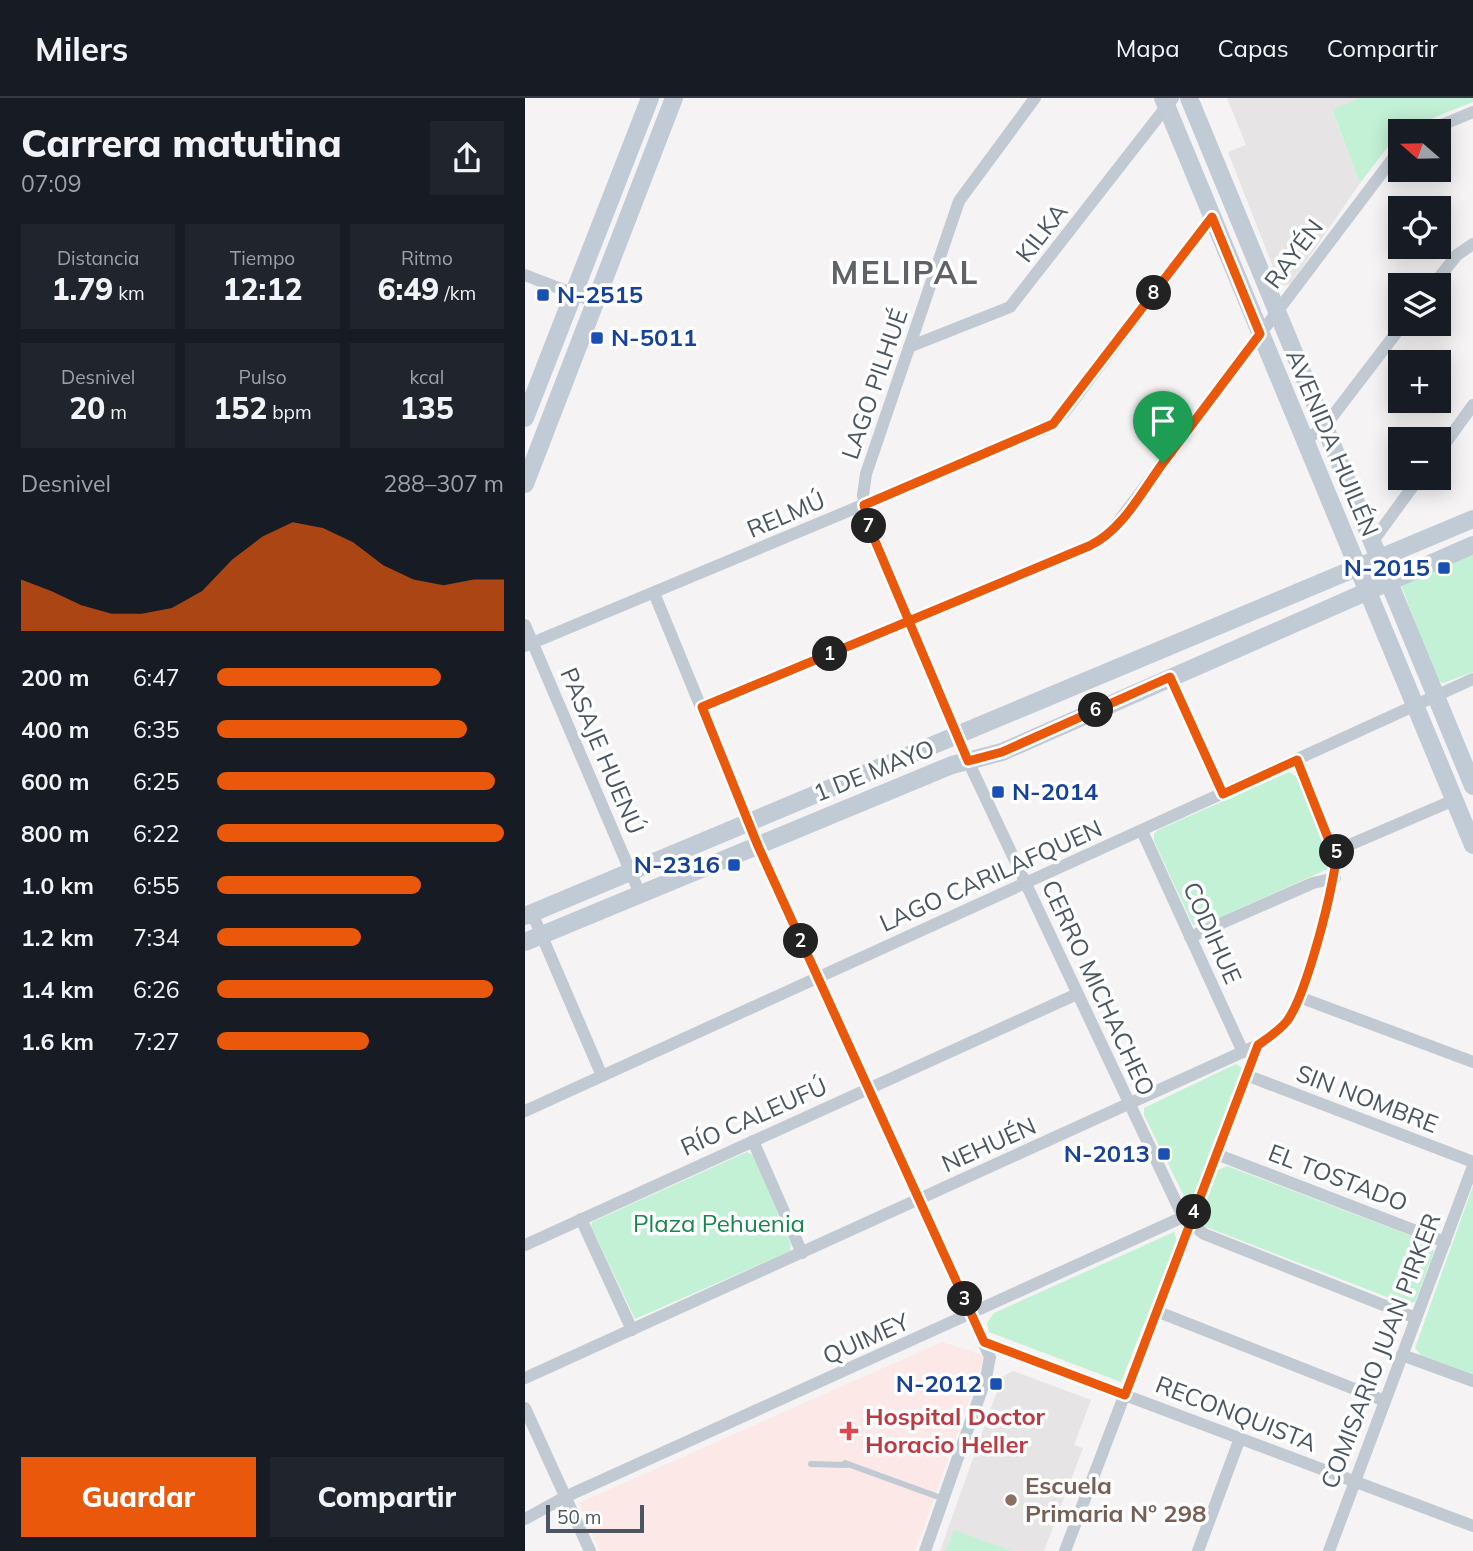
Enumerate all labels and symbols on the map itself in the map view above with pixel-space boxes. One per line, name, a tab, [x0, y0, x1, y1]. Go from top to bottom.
north arrow	[1388, 119, 1451, 182]
street label: KILKA	[1009, 197, 1074, 268]
street label: RAYÉN	[1257, 213, 1329, 294]
district label: MELIPAL	[831, 252, 979, 292]
pin: 8	[1137, 276, 1171, 310]
place label: N-2515	[557, 279, 643, 309]
marker: N-2515	[535, 287, 551, 303]
street label: LAGO PILHUÉ	[834, 304, 914, 463]
place label: N-5011	[611, 322, 697, 352]
marker: N-5011	[589, 330, 605, 346]
street label: AVENIDA HUILÉN	[1280, 345, 1386, 541]
pin	[1133, 391, 1193, 463]
street label: RELMÚ	[742, 484, 829, 544]
pin: 7	[851, 508, 887, 544]
place label: N-2015	[1344, 552, 1430, 582]
marker: N-2015	[1436, 560, 1452, 576]
pin: 1	[813, 636, 847, 672]
street label: PASAJE HUENÚ	[554, 663, 652, 838]
pin: 6	[1079, 692, 1113, 728]
street label: 1 DE MAYO	[809, 732, 938, 808]
place label: N-2014	[1012, 776, 1098, 806]
marker: N-2014	[990, 784, 1006, 800]
street label: LAGO CARILAFQUEN	[875, 813, 1106, 938]
pin: 5	[1319, 834, 1355, 870]
place label: N-2316	[634, 849, 720, 879]
marker: N-2316	[726, 857, 742, 873]
street label: CERRO MICHACHEO	[1036, 875, 1162, 1100]
street label: CODIHUE	[1177, 877, 1249, 988]
pin: 2	[783, 924, 819, 958]
street label: SIN NOMBRE	[1292, 1057, 1442, 1139]
street label: RÍO CALEUFÚ	[676, 1070, 831, 1162]
street label: NEHUÉN	[937, 1110, 1040, 1178]
street label: EL TOSTADO	[1264, 1137, 1412, 1217]
place label: N-2013	[1064, 1138, 1150, 1168]
marker: N-2013	[1156, 1146, 1172, 1162]
pin: 4	[1177, 1194, 1211, 1230]
park label: Plaza Pehuenia	[633, 1208, 805, 1238]
street label: COMISARIO JUAN PIRKER	[1314, 1209, 1447, 1493]
pin: 3	[947, 1282, 983, 1316]
street label: QUIMEY	[818, 1306, 914, 1370]
place label: N-2012	[896, 1368, 982, 1398]
street label: RECONQUISTA	[1152, 1369, 1321, 1458]
marker: N-2012	[988, 1376, 1004, 1392]
place label: Hospital Doctor Horacio Heller	[865, 1401, 1046, 1459]
marker: Hospital Doctor Horacio Heller	[839, 1421, 859, 1441]
place label: Escuela Primaria Nº 298	[1025, 1470, 1207, 1528]
marker: Escuela Primaria Nº 298	[1003, 1492, 1019, 1508]
scale bar	[546, 1502, 644, 1534]

